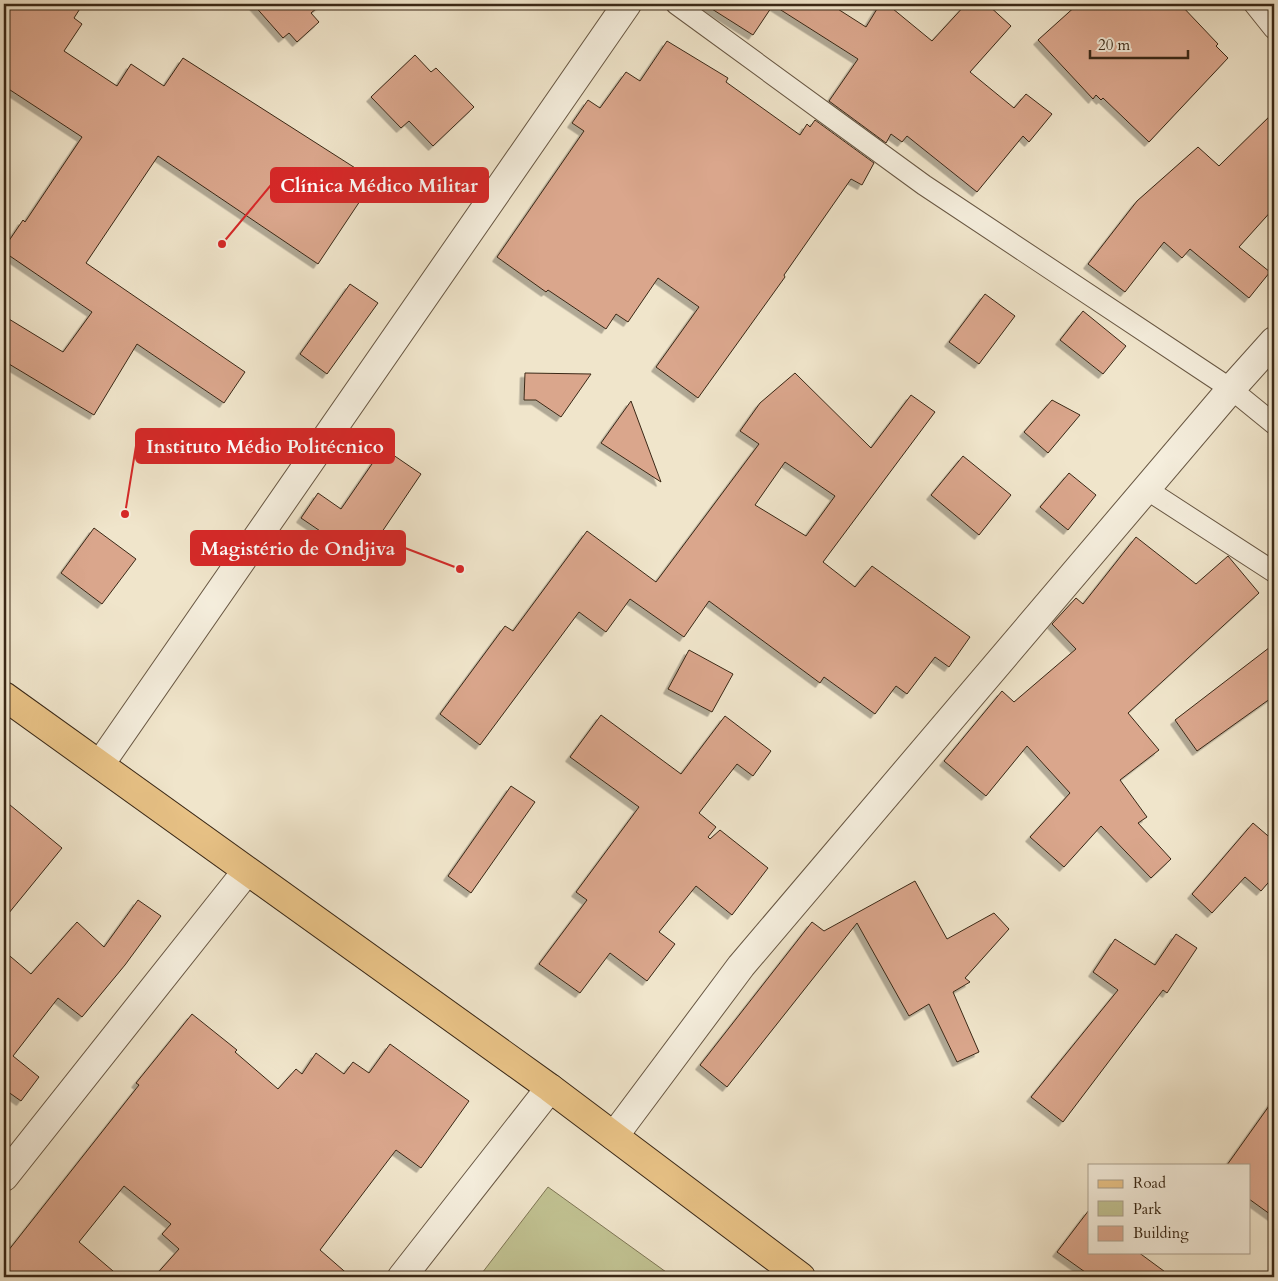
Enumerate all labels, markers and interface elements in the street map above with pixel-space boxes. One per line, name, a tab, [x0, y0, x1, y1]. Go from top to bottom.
scale bar	[1090, 28, 1188, 60]
text: 20 m	[1098, 35, 1130, 55]
callout: Clínica Médico Militar	[271, 168, 488, 202]
text: Clínica Médico Militar	[280, 173, 478, 199]
callout: Instituto Médio Politécnico	[136, 429, 394, 463]
text: Instituto Médio Politécnico	[146, 434, 384, 460]
callout: Magistério de Ondjiva	[191, 531, 405, 565]
text: Magistério de Ondjiva	[201, 536, 396, 562]
legend	[1088, 1164, 1250, 1254]
text: Road	[1133, 1173, 1166, 1193]
text: Park	[1133, 1199, 1162, 1219]
text: Building	[1133, 1223, 1189, 1243]

